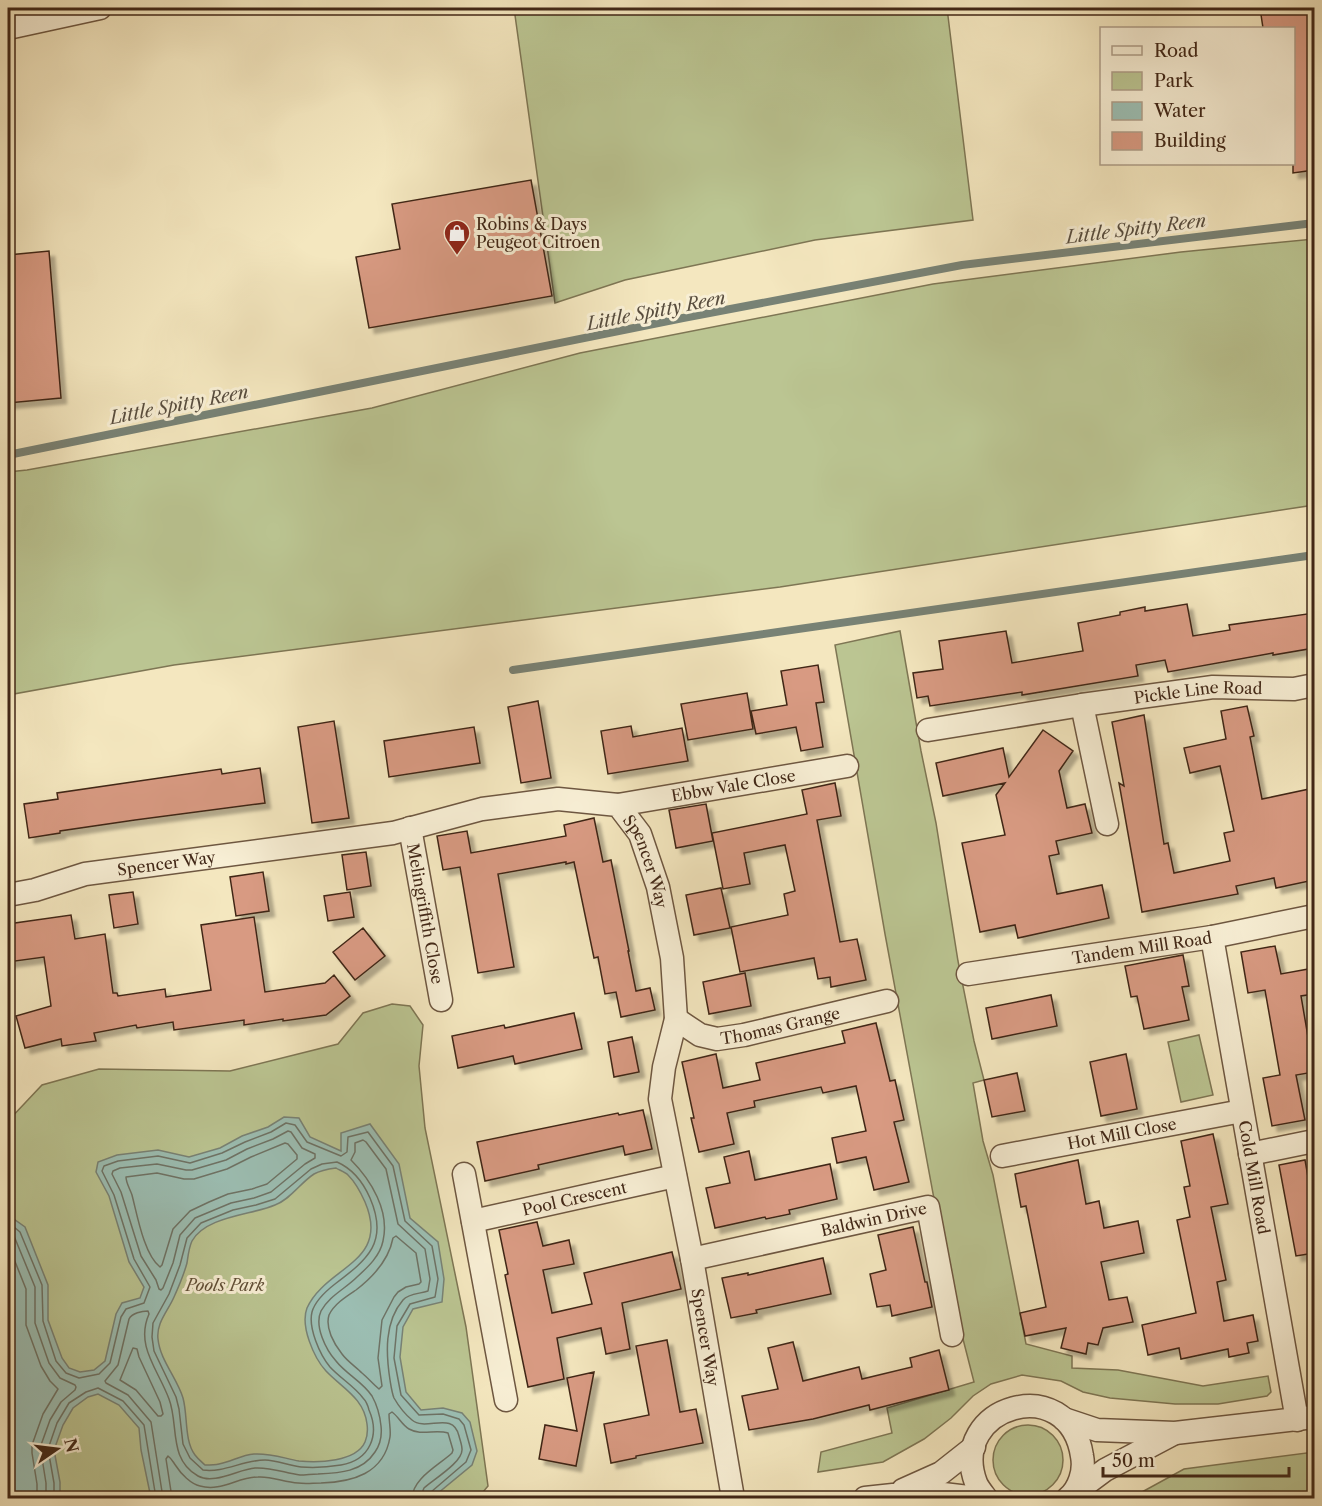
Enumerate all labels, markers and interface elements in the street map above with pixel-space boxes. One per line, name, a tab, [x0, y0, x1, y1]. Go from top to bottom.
legend	[1100, 27, 1295, 165]
text: Road	[1154, 40, 1199, 62]
text: Park	[1154, 70, 1195, 92]
text: Water	[1153, 100, 1206, 122]
text: Building	[1154, 130, 1226, 152]
water label: Little Spitty Reen	[1063, 209, 1208, 249]
place label: Robins & Days Peugeot Citroen	[476, 214, 600, 252]
shop icon: Robins & Days Peugeot Citroen	[442, 218, 472, 256]
water label: Little Spitty Reen	[583, 287, 728, 336]
water label: Little Spitty Reen	[106, 381, 251, 430]
street label: Pickle Line Road	[1132, 677, 1263, 708]
street label: Ebbw Vale Close	[670, 765, 797, 806]
street label: Spencer Way	[619, 811, 672, 911]
street label: Melingriffith Close	[403, 842, 448, 986]
street label: Spencer Way	[116, 847, 218, 880]
street label: Tandem Mill Road	[1071, 927, 1214, 968]
street label: Thomas Grange	[719, 1003, 842, 1048]
street label: Hot Mill Close	[1066, 1113, 1178, 1154]
street label: Cold Mill Road	[1234, 1119, 1274, 1236]
street label: Pool Crescent	[520, 1177, 629, 1220]
street label: Baldwin Drive	[819, 1198, 929, 1240]
park label: Pools Park	[184, 1275, 265, 1295]
street label: Spencer Way	[687, 1287, 724, 1389]
north arrow	[27, 1419, 87, 1479]
text: N	[60, 1436, 83, 1455]
scale bar	[1103, 1440, 1289, 1478]
text: 50 m	[1112, 1450, 1155, 1472]

